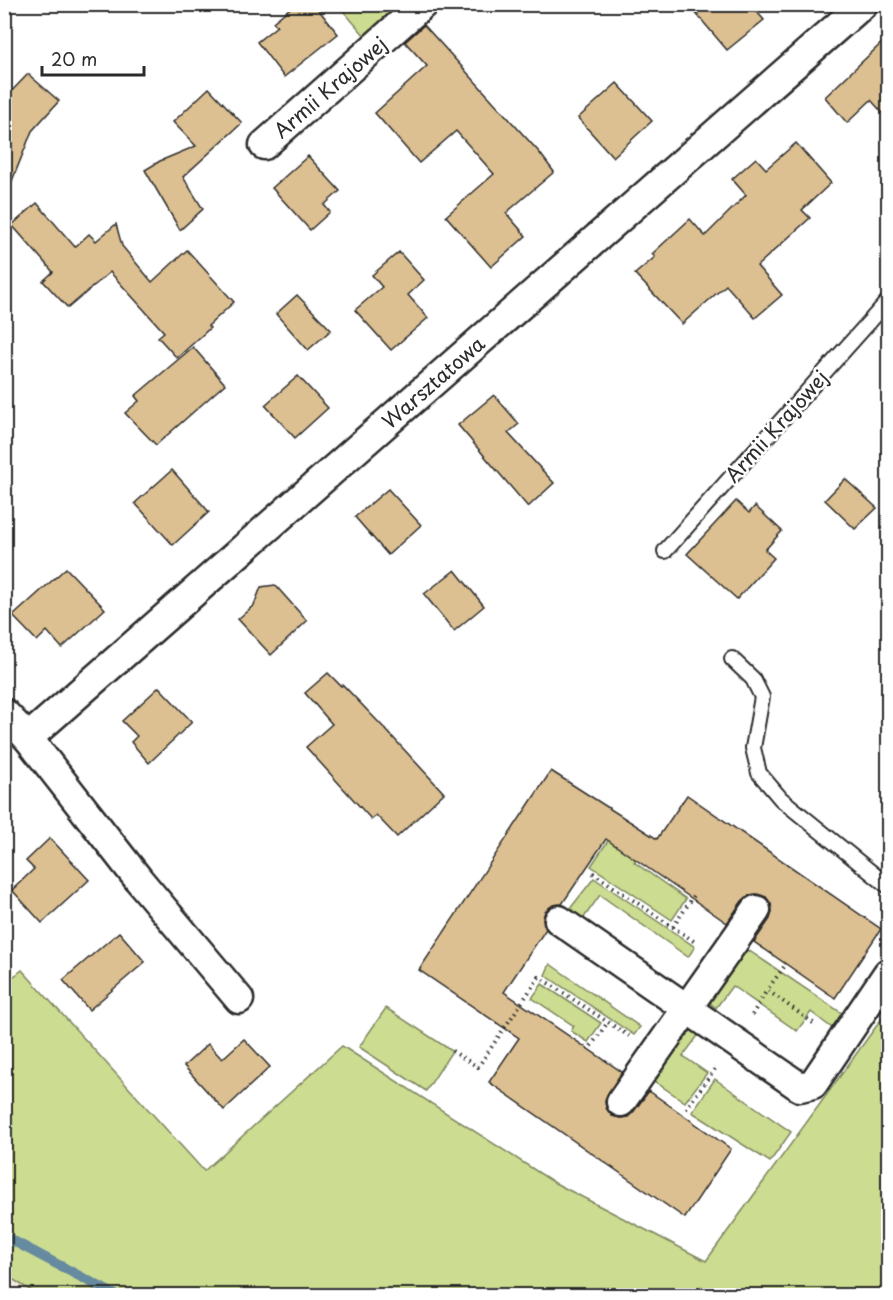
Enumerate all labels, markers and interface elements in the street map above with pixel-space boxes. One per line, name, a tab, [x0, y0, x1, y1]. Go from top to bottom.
street label: Armii Krajowej	[267, 29, 393, 145]
scale bar	[42, 39, 144, 77]
text: 20 m	[51, 45, 97, 72]
street label: Warsztatowa	[375, 328, 491, 435]
street label: Armii Krajowej	[717, 363, 835, 489]

